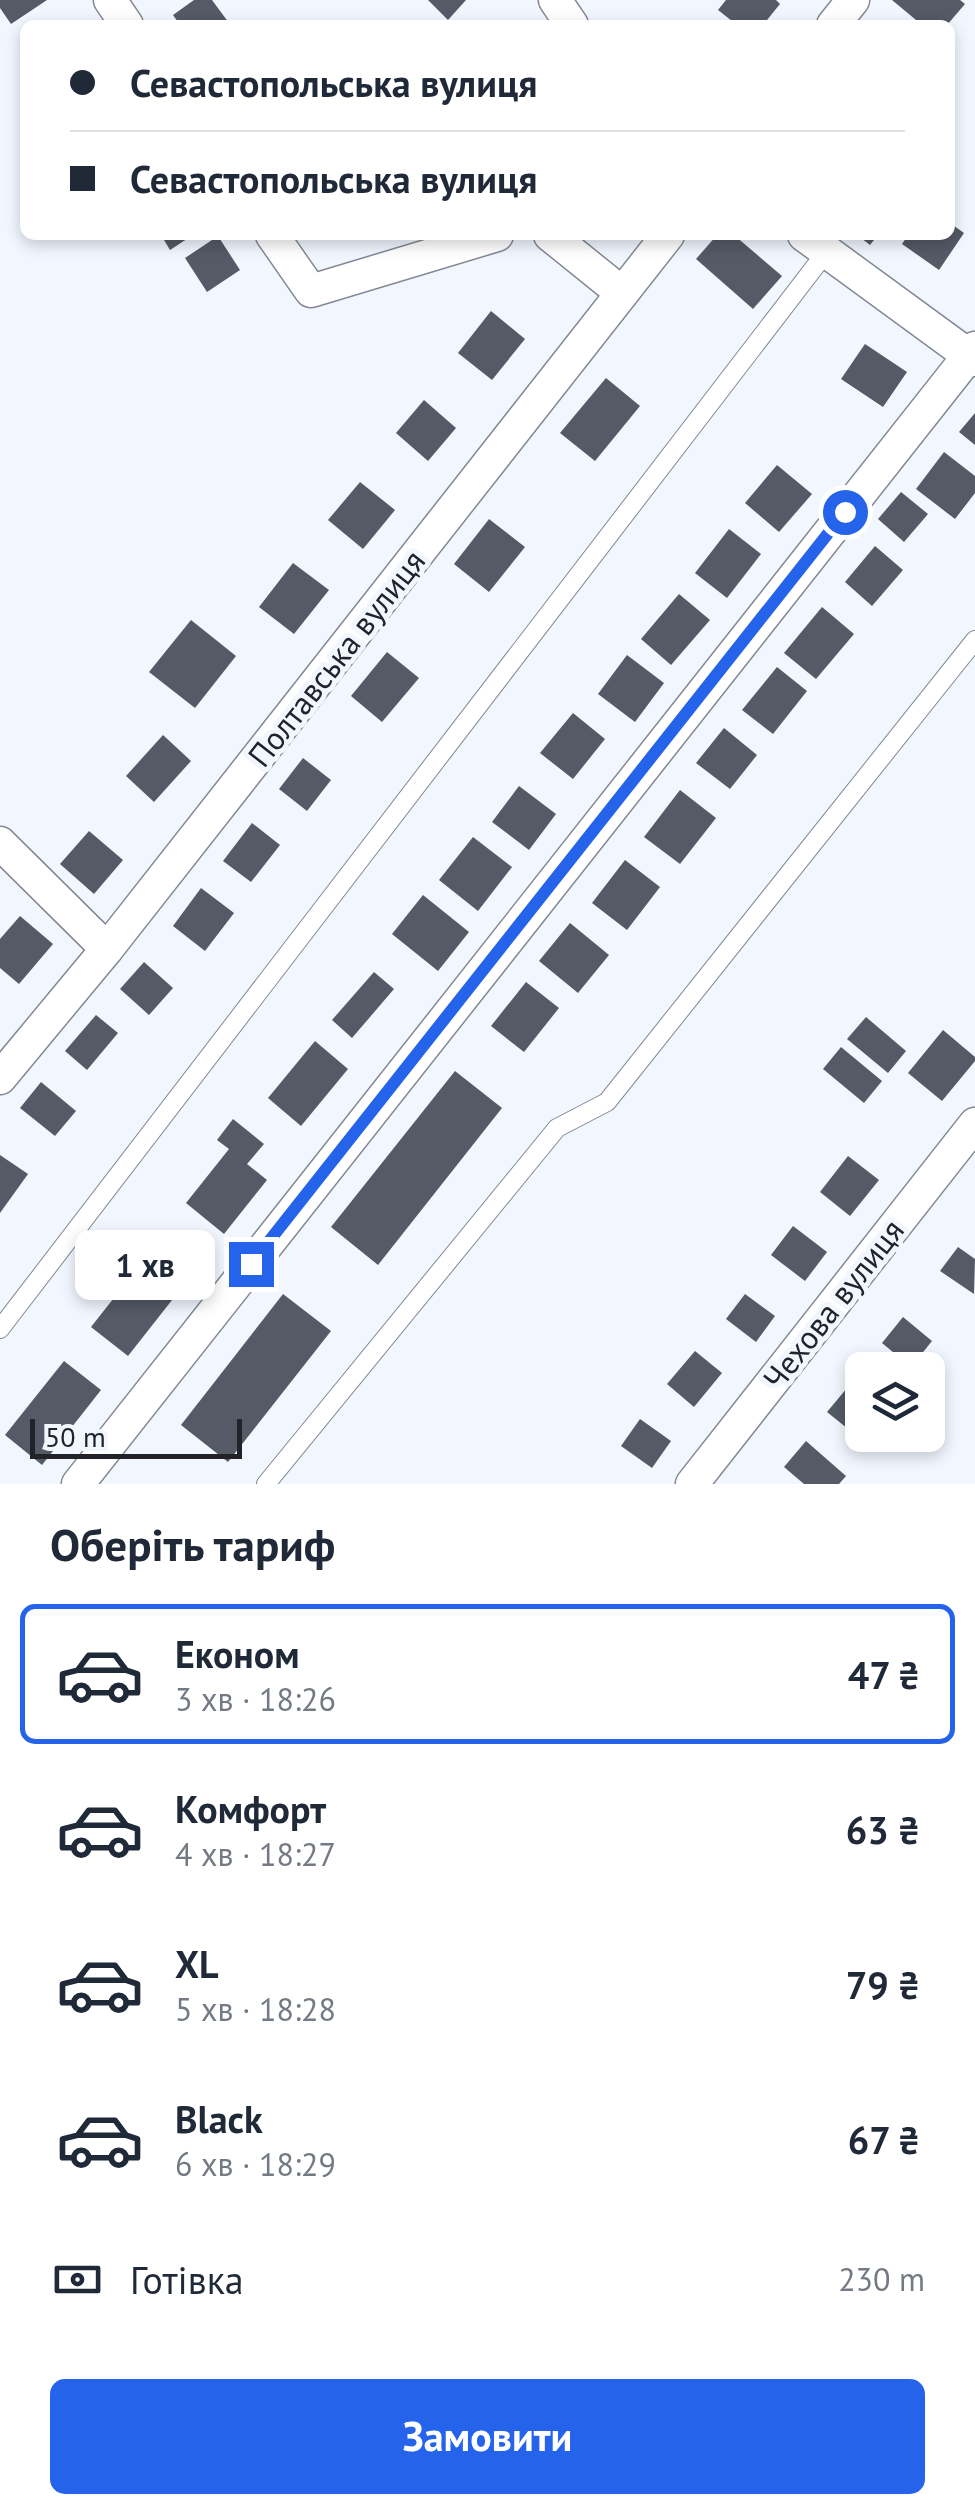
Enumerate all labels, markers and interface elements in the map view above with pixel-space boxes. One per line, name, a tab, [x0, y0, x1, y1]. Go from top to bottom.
text: Севастопольська вулиця	[130, 58, 537, 107]
text: Севастопольська вулиця	[130, 154, 537, 203]
route start	[823, 490, 868, 535]
street label: Полтавська вулиця	[238, 541, 434, 775]
street label: Чехова вулиця	[753, 1210, 913, 1398]
callout: 1 хв	[76, 1229, 216, 1299]
route end	[229, 1242, 274, 1287]
text: 1 хв	[115, 1244, 175, 1286]
map controls	[845, 1352, 945, 1452]
button: layers	[845, 1352, 945, 1452]
scale bar	[30, 1414, 242, 1458]
text: 50 m	[45, 1418, 106, 1455]
text: Оберіть тариф	[50, 1515, 335, 1573]
icon: car	[55, 1629, 145, 1719]
text: Економ	[175, 1629, 299, 1678]
text: 47 ₴	[848, 1650, 920, 1699]
text: 3 хв · 18:26	[175, 1678, 336, 1720]
icon: car	[55, 1784, 145, 1874]
text: Комфорт	[175, 1784, 326, 1833]
text: 63 ₴	[846, 1805, 920, 1854]
text: 4 хв · 18:27	[175, 1833, 336, 1875]
icon: car	[55, 1939, 145, 2029]
text: XL	[175, 1939, 219, 1988]
text: 79 ₴	[846, 1960, 920, 2009]
text: 5 хв · 18:28	[175, 1988, 336, 2030]
icon: car	[55, 2094, 145, 2184]
text: Black	[175, 2094, 263, 2143]
text: 67 ₴	[848, 2115, 920, 2164]
text: 6 хв · 18:29	[175, 2143, 336, 2185]
icon: cash	[50, 2252, 105, 2307]
text: Готівка	[130, 2255, 244, 2304]
text: 230 m	[838, 2258, 925, 2300]
button: Замовити	[50, 2379, 925, 2494]

